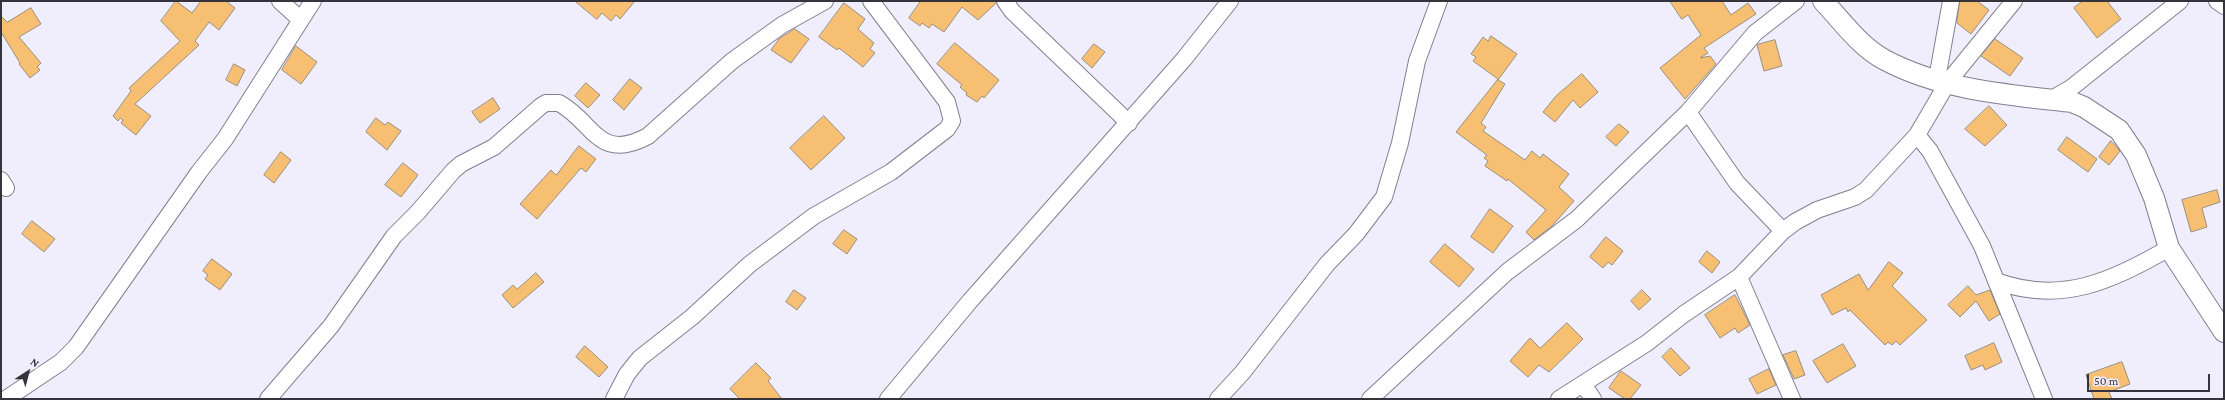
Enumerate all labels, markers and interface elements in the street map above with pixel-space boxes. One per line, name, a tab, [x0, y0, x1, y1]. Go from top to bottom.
north arrow	[8, 352, 48, 392]
text: N	[28, 355, 42, 369]
scale bar	[2089, 366, 2212, 392]
text: 50 m	[2094, 374, 2118, 388]

